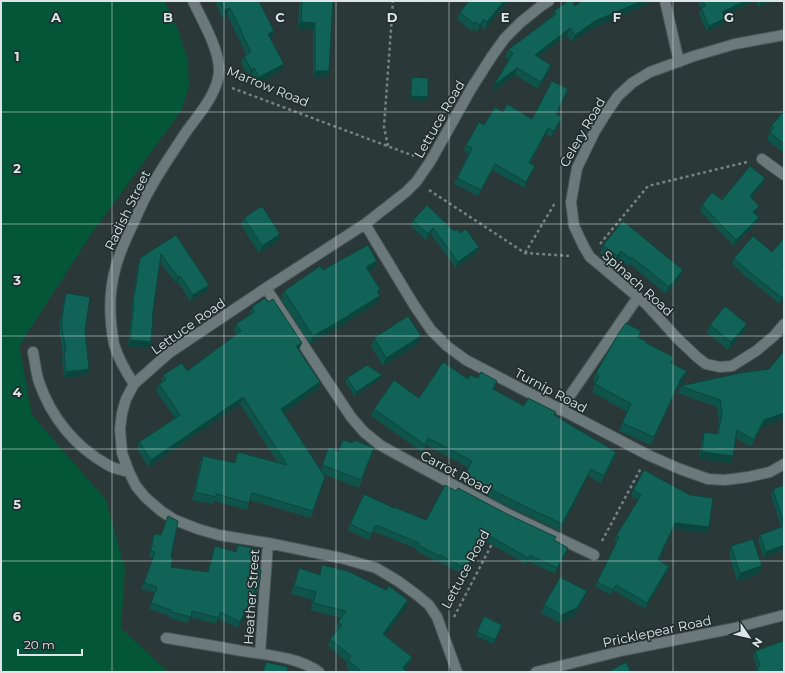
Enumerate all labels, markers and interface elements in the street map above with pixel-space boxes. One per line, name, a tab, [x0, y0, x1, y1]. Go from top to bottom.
text: A	[50, 9, 62, 25]
text: B	[163, 9, 173, 25]
text: C	[275, 9, 285, 25]
text: D	[387, 9, 398, 25]
text: E	[501, 9, 510, 25]
text: F	[613, 9, 621, 25]
text: G	[724, 9, 734, 25]
text: 1	[14, 48, 20, 64]
street label: Marrow Road	[225, 62, 311, 110]
street label: Lettuce Road	[410, 77, 468, 161]
street label: Celery Road	[556, 94, 608, 170]
text: 2	[13, 160, 21, 176]
street label: Radish Street	[101, 167, 153, 253]
street label: Spinach Road	[599, 247, 677, 319]
text: 3	[12, 272, 21, 288]
street label: Lettuce Road	[148, 295, 228, 357]
street label: Turnip Road	[512, 364, 590, 416]
text: 4	[13, 384, 22, 400]
street label: Carrot Road	[418, 447, 494, 497]
text: 5	[13, 496, 21, 512]
street label: Lettuce Road	[438, 527, 492, 611]
street label: Heather Street	[240, 549, 262, 645]
text: 6	[13, 608, 22, 624]
street label: Pricklepear Road	[601, 612, 713, 650]
north arrow	[729, 617, 769, 657]
scale bar	[18, 631, 82, 657]
text: N	[749, 635, 766, 650]
text: 20 m	[24, 637, 55, 652]

